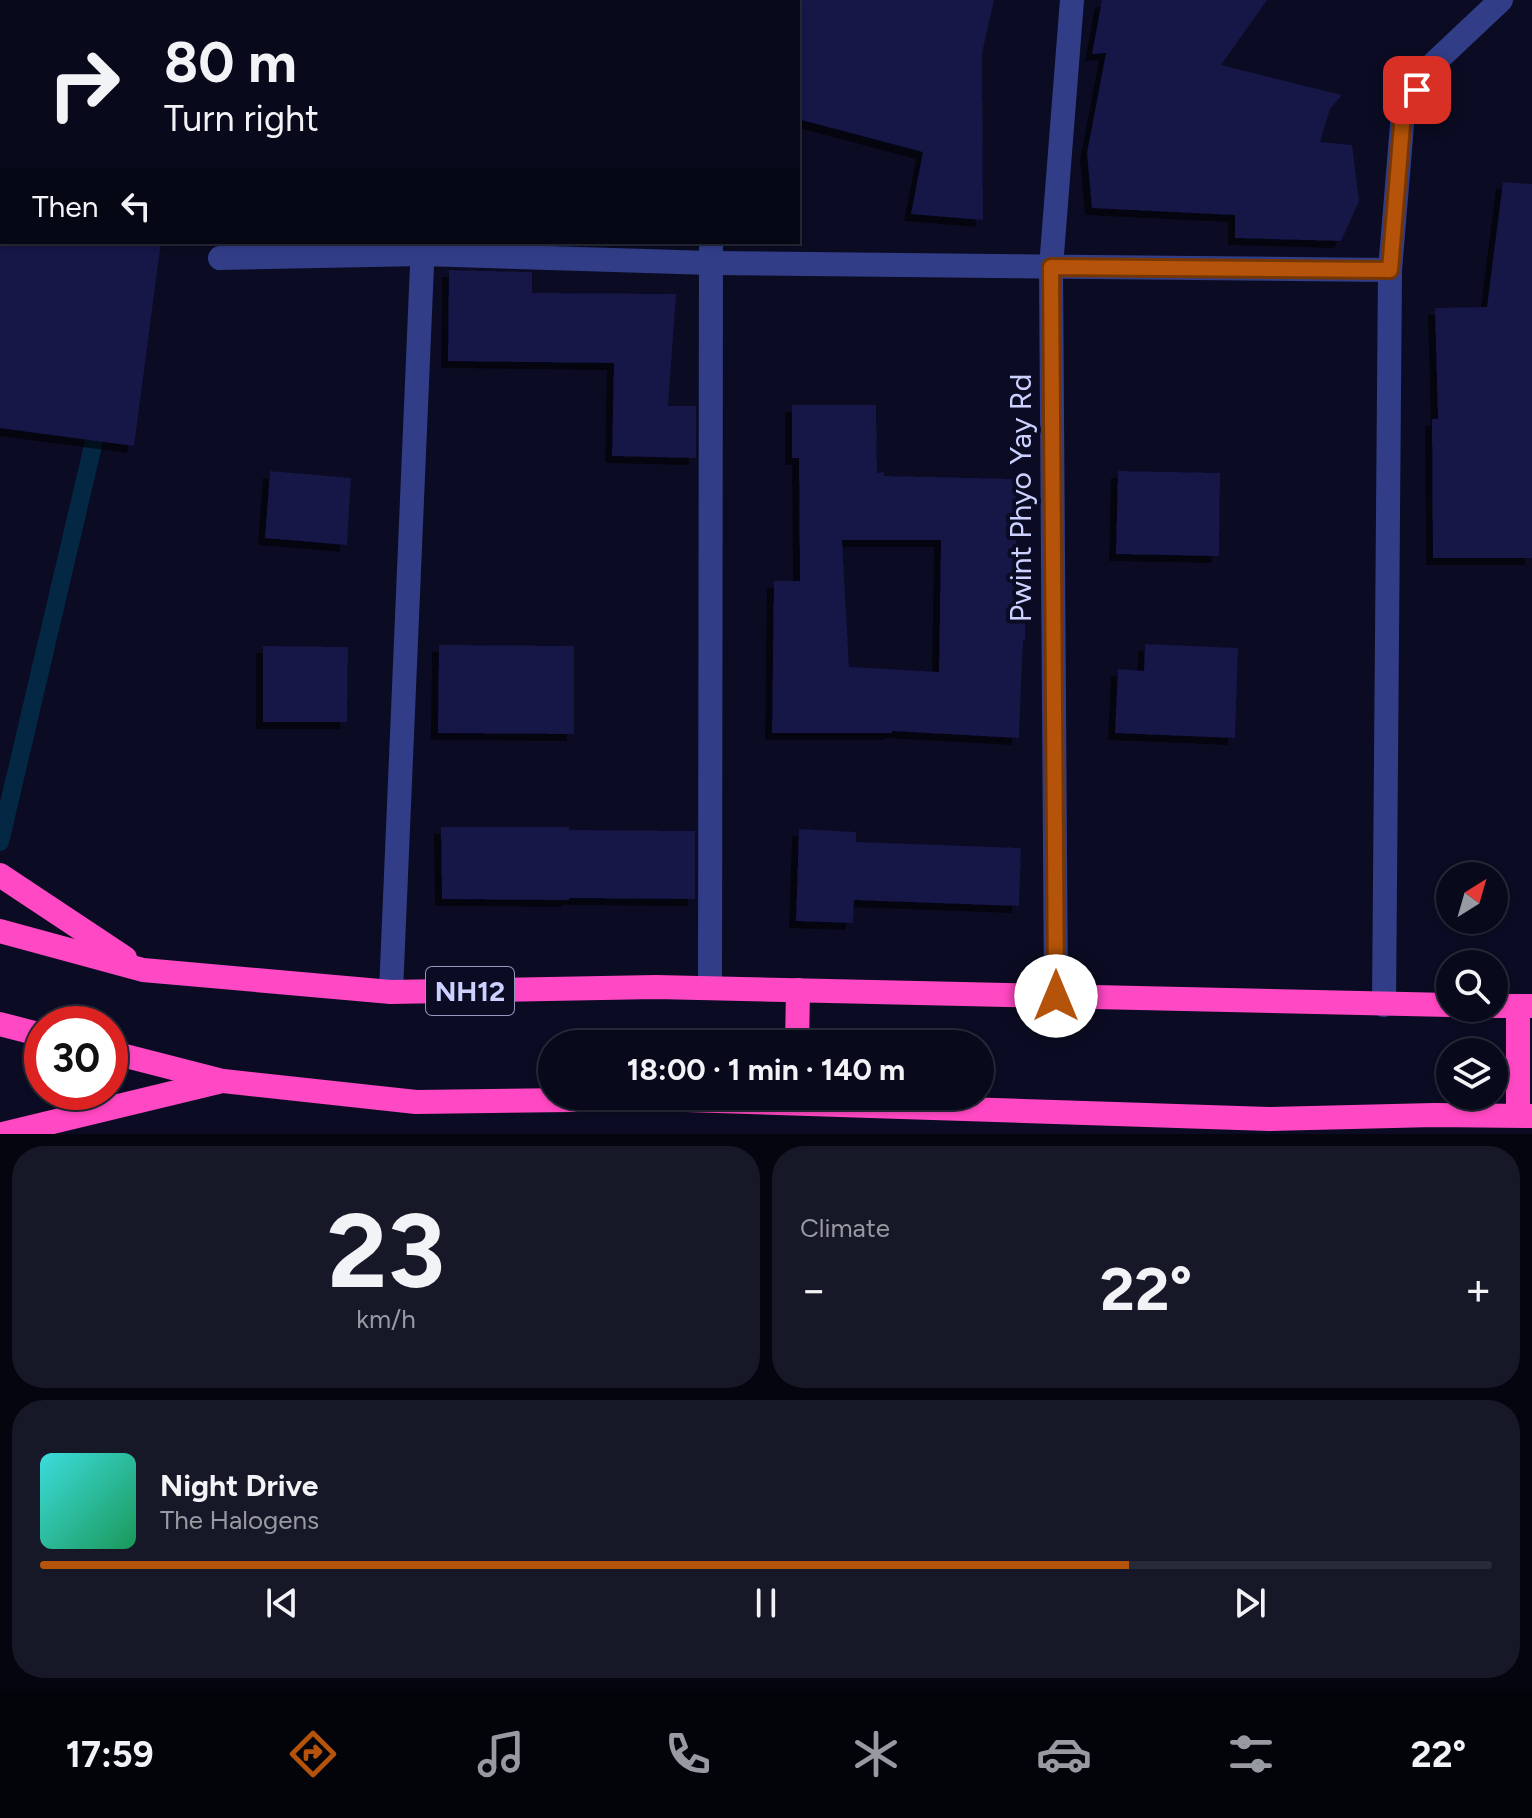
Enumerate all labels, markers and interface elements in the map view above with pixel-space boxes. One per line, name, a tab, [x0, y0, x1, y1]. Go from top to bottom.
text: 80 m	[164, 29, 297, 96]
icon: right	[32, 32, 136, 136]
pin	[1383, 56, 1451, 124]
icon: arrive	[1395, 68, 1439, 112]
text: Turn right	[164, 97, 319, 140]
icon: left	[114, 184, 158, 228]
text: Then	[32, 188, 98, 225]
street label: Pwint Phyo Yay Rd	[1002, 374, 1039, 622]
north arrow	[1436, 862, 1508, 934]
map controls	[1436, 862, 1508, 1110]
button: search	[1436, 950, 1508, 1022]
position arrow	[1014, 954, 1098, 1038]
road number: NH12	[426, 967, 514, 1015]
speed limit sign: 30	[24, 1006, 128, 1110]
button: layers	[1436, 1038, 1508, 1110]
text: 18:00 · 1 min · 140 m	[627, 1051, 905, 1088]
text: 23	[327, 1188, 445, 1313]
text: Climate	[800, 1212, 890, 1244]
text: 22°	[1100, 1253, 1192, 1325]
text: −	[800, 1263, 827, 1316]
text: +	[1465, 1263, 1492, 1316]
text: km/h	[356, 1303, 416, 1335]
text: Night Drive	[160, 1467, 318, 1504]
text: The Halogens	[160, 1504, 319, 1536]
icon: previous	[260, 1581, 304, 1625]
icon: pause	[744, 1581, 788, 1625]
icon: next	[1228, 1581, 1272, 1625]
icon: directions	[285, 1726, 341, 1782]
icon: music	[473, 1726, 529, 1782]
icon: phone	[660, 1726, 716, 1782]
icon: climate	[848, 1726, 904, 1782]
icon: car	[1036, 1726, 1092, 1782]
icon: filters	[1223, 1726, 1279, 1782]
text: 17:59	[66, 1733, 154, 1776]
text: 22°	[1411, 1733, 1466, 1776]

